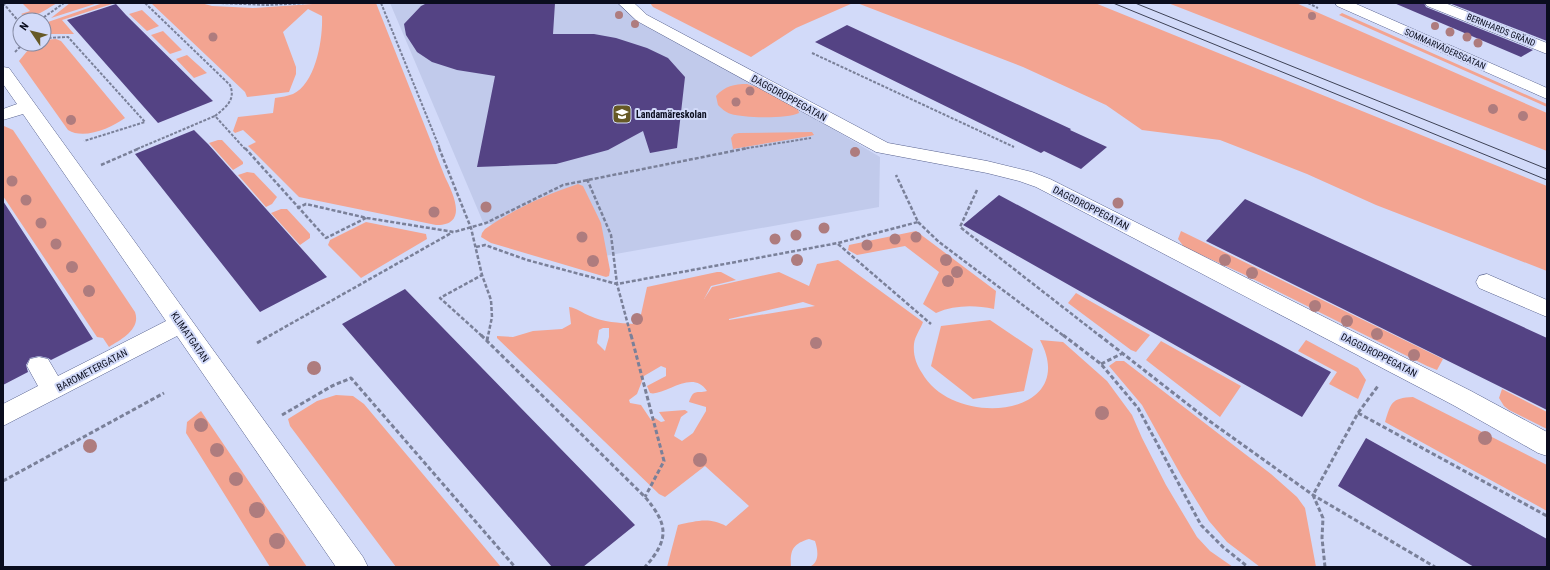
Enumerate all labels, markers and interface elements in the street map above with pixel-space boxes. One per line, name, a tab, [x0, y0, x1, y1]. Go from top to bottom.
north arrow	[12, 12, 52, 52]
street label: BERNHARDS GRÄND	[1465, 12, 1537, 48]
text: N	[17, 20, 32, 33]
street label: SOMMARVÄDERSGATAN	[1403, 27, 1487, 71]
street label: DAGGDROPPEGATAN	[750, 73, 828, 123]
school or university icon: Landamäreskolan	[611, 103, 633, 125]
place label: Landamäreskolan	[636, 109, 707, 120]
street label: DAGGDROPPEGATAN	[1051, 184, 1131, 232]
street label: KLIMATGATAN	[169, 310, 211, 364]
street label: DAGGDROPPEGATAN	[1339, 331, 1419, 379]
street label: BAROMETERGATAN	[55, 347, 129, 393]

